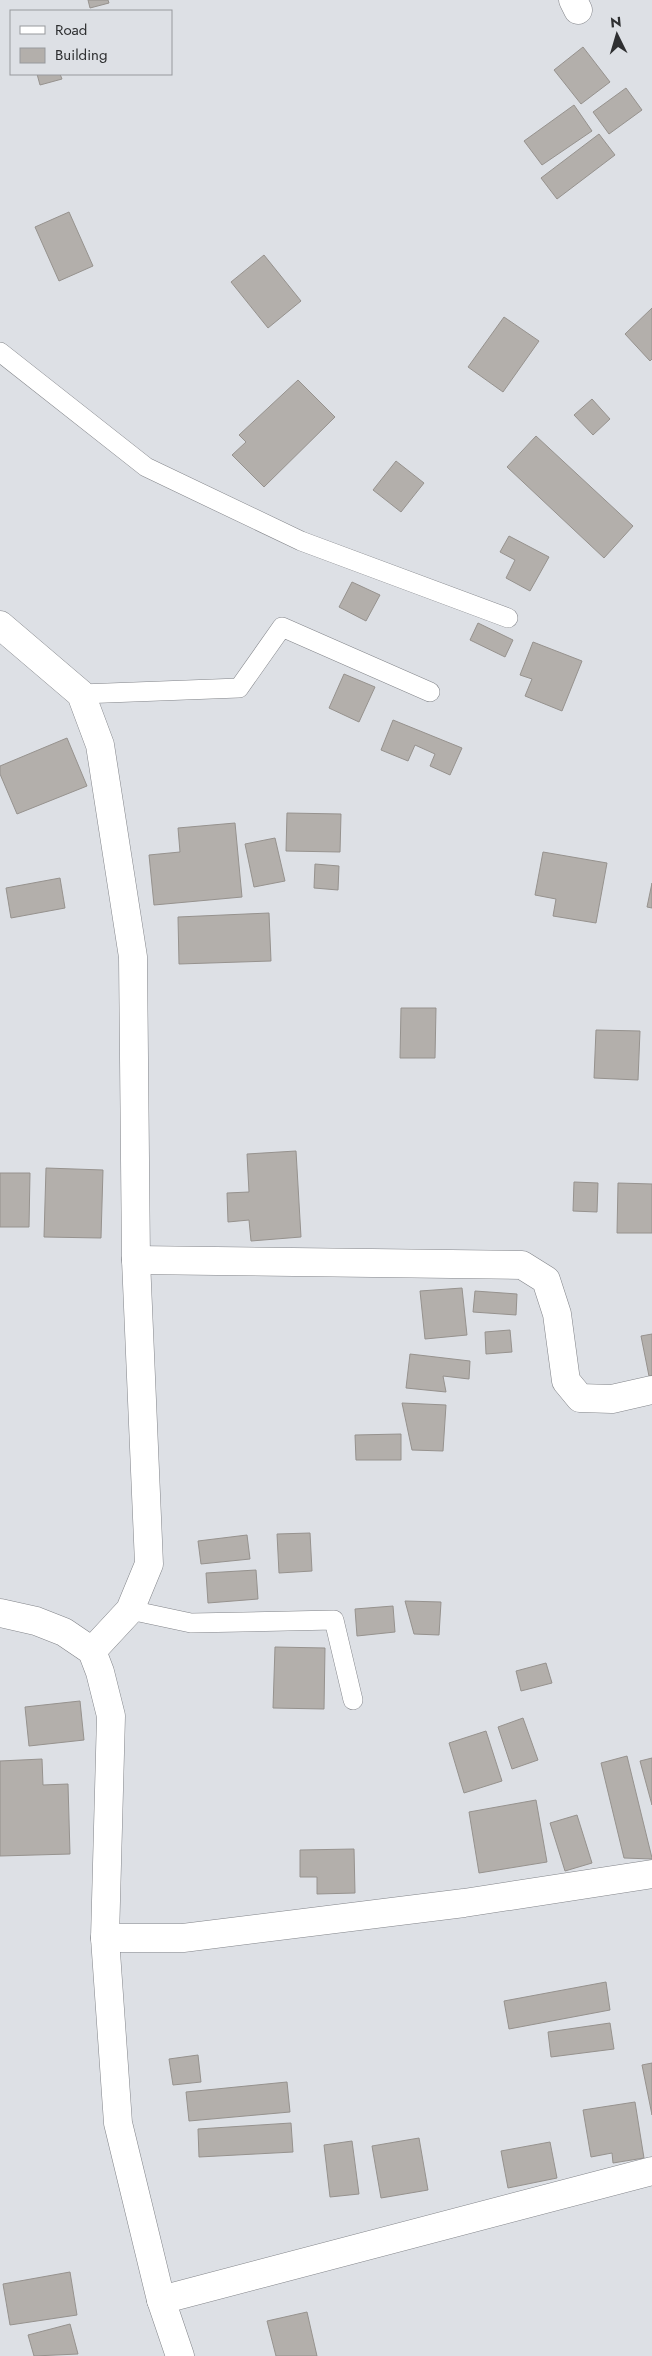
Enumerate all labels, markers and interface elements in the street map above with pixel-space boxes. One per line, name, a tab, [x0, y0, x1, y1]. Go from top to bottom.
legend	[10, 10, 172, 75]
north arrow	[592, 10, 642, 60]
text: N	[609, 12, 622, 32]
text: Road	[55, 19, 87, 41]
text: Building	[55, 44, 107, 66]

